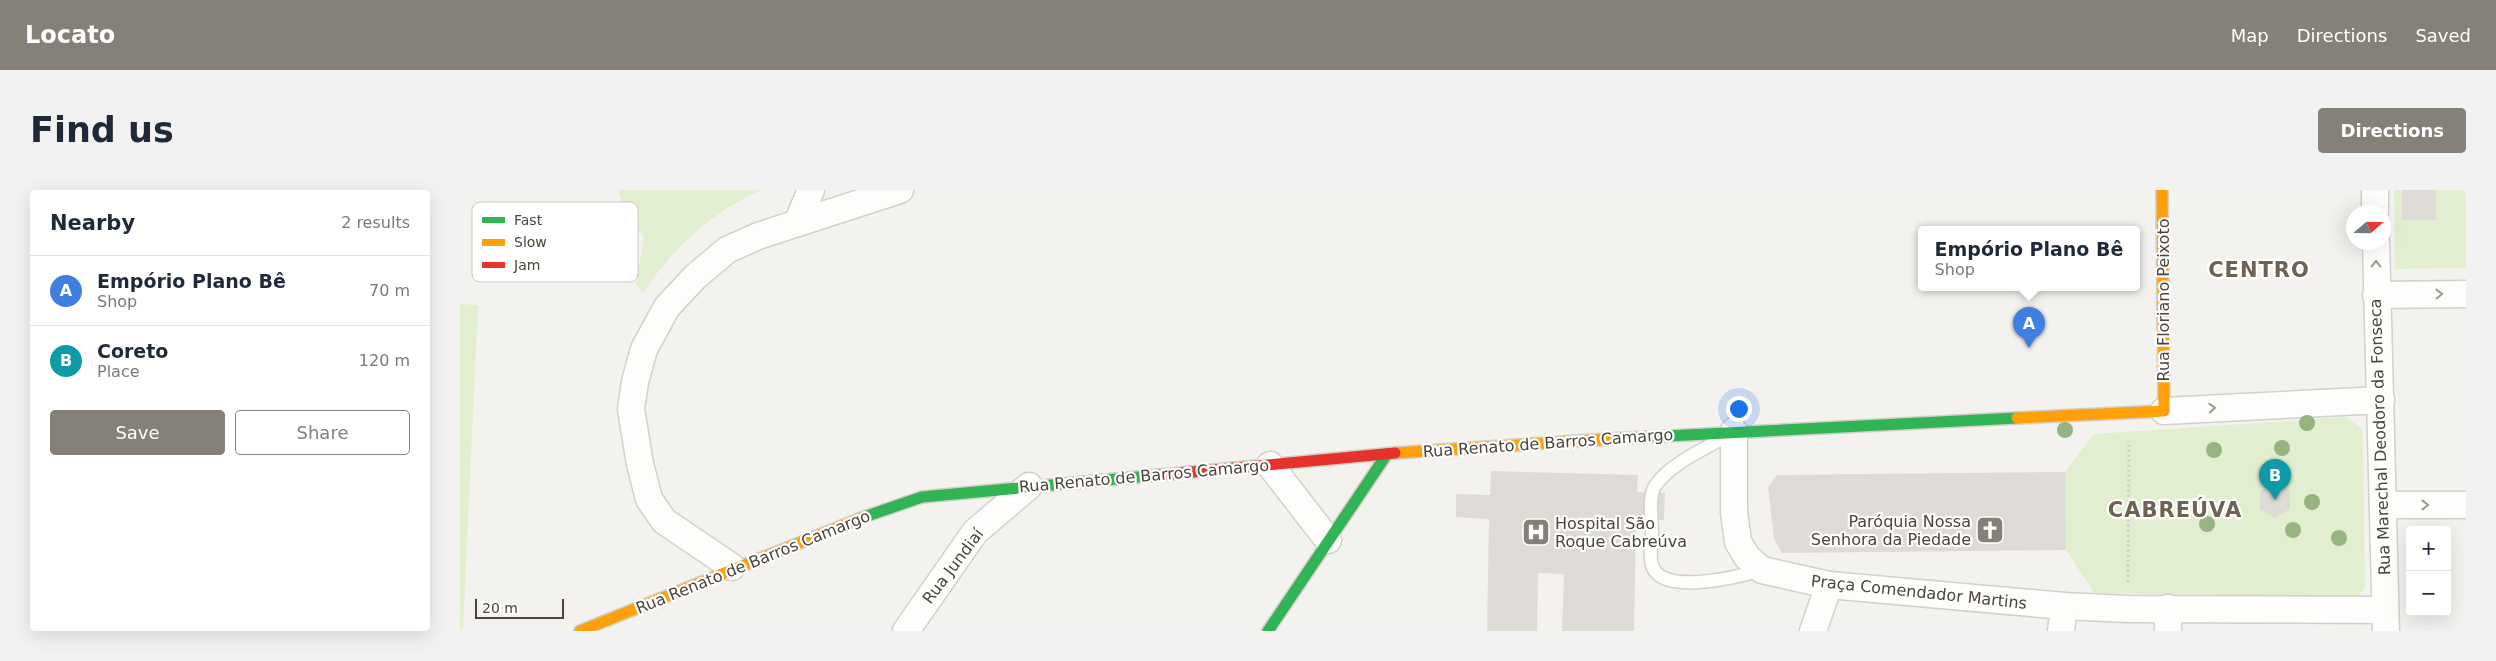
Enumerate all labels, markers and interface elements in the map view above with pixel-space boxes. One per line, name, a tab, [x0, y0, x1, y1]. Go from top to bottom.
text: Locato	[25, 21, 115, 49]
text: Map	[2231, 25, 2269, 46]
text: Directions	[2297, 25, 2387, 46]
text: Saved	[2415, 25, 2471, 46]
button: Directions	[2318, 108, 2466, 153]
text: Find us	[30, 110, 174, 150]
legend	[472, 202, 638, 282]
north arrow	[2346, 205, 2391, 250]
text: Nearby	[50, 211, 135, 235]
text: Fast	[514, 212, 543, 228]
text: 2 results	[341, 213, 410, 232]
street label: Rua Floriano Peixoto	[2154, 219, 2173, 381]
popup	[1918, 226, 2140, 291]
text: Slow	[514, 234, 547, 250]
text: Empório Plano Bê	[1935, 238, 2123, 260]
text: Jam	[513, 257, 540, 273]
district label: CENTRO	[2208, 258, 2310, 282]
text: Shop	[1935, 260, 1975, 279]
one-way arrow	[2371, 260, 2381, 268]
text: Empório Plano Bê	[97, 270, 286, 292]
text: A	[60, 281, 72, 300]
text: 70 m	[369, 281, 410, 300]
one-way arrow	[2435, 289, 2443, 300]
text: Shop	[97, 292, 137, 311]
street label: Rua Marechal Deodoro da Fonseca	[2366, 298, 2394, 576]
pin: A	[2013, 307, 2045, 348]
text: Coreto	[97, 340, 168, 362]
text: B	[60, 351, 72, 370]
text: 120 m	[359, 351, 410, 370]
text: Place	[97, 362, 140, 381]
your location	[1726, 396, 1752, 422]
one-way arrow	[2209, 403, 2217, 414]
button: Save	[50, 410, 225, 455]
button: Share	[235, 410, 410, 455]
street label: Rua Renato de Barros Camargo	[1422, 425, 1674, 461]
street label: Rua Renato de Barros Camargo	[1018, 456, 1270, 496]
pin: B	[2259, 459, 2291, 500]
district label: CABREÚVA	[2108, 497, 2242, 522]
one-way arrow	[2421, 500, 2429, 510]
street label: Rua Renato de Barros Camargo	[633, 506, 873, 618]
place label: Paróquia Nossa Senhora da Piedade	[1811, 512, 1971, 549]
place label: Hospital São Roque Cabreúva	[1555, 514, 1687, 551]
church icon: Paróquia Nossa Senhora da Piedade	[1975, 515, 2005, 545]
hospital icon: Hospital São Roque Cabreúva	[1521, 517, 1551, 547]
street label: Rua Jundiaí	[919, 524, 988, 607]
map controls	[2406, 526, 2451, 616]
button: +	[2406, 526, 2451, 571]
street label: Praça Comendador Martins	[1810, 571, 2028, 613]
button: −	[2406, 571, 2451, 616]
scale bar	[475, 596, 564, 619]
text: 20 m	[482, 600, 518, 616]

